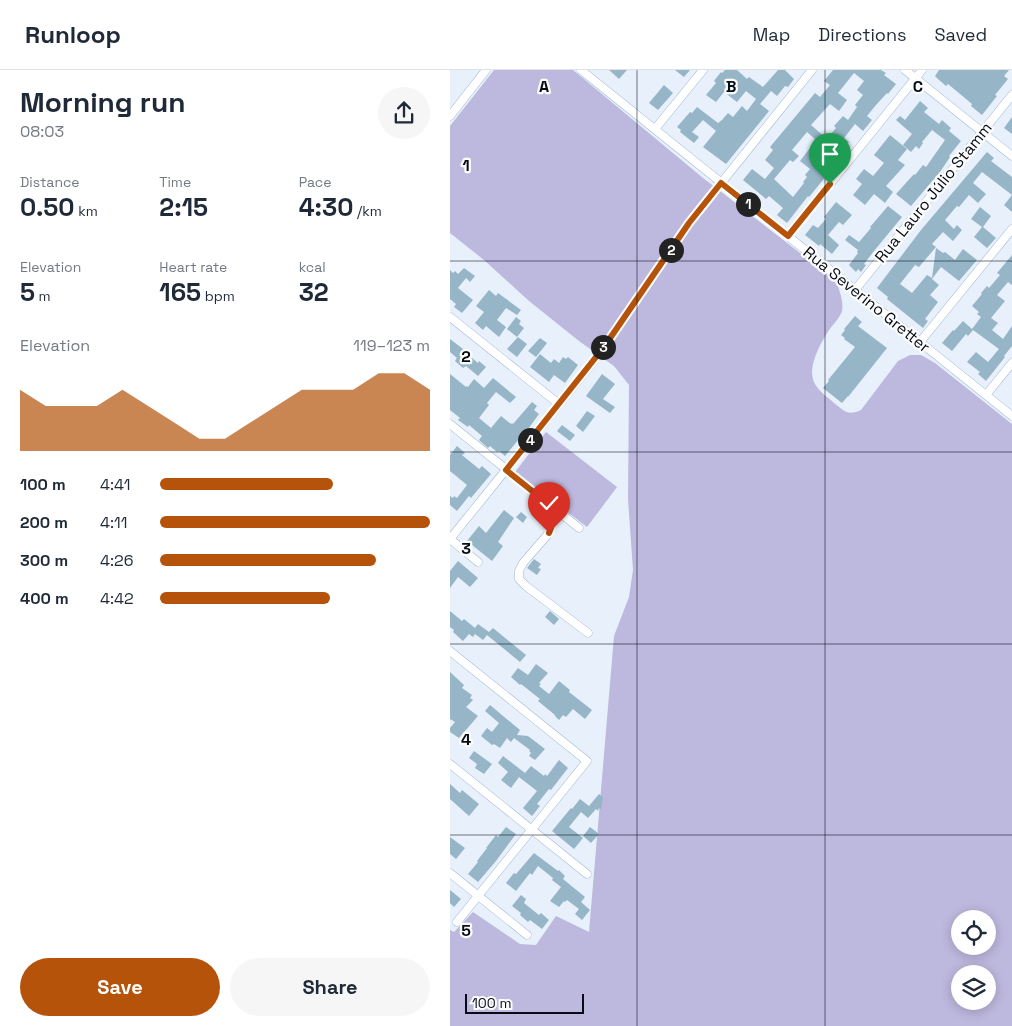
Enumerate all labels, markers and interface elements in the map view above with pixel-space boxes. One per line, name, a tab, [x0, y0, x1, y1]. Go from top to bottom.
text: Runloop	[25, 19, 121, 50]
text: Map	[753, 23, 790, 46]
text: Directions	[818, 23, 907, 46]
text: Saved	[935, 23, 987, 46]
text: A	[539, 76, 549, 97]
text: B	[726, 76, 736, 97]
text: C	[913, 76, 923, 97]
text: Morning run	[20, 84, 185, 120]
button: share	[378, 87, 430, 139]
street label: Rua Lauro Júlio Stamm	[870, 118, 997, 267]
text: 08:03	[20, 121, 64, 142]
pin	[809, 133, 851, 184]
icon: arrive	[816, 140, 844, 168]
text: 1	[462, 155, 470, 176]
text: Distance	[20, 173, 80, 191]
text: Time	[159, 173, 191, 191]
text: Pace	[299, 173, 331, 191]
text: 0.50	[20, 191, 75, 223]
text: 2:15	[159, 191, 208, 223]
text: 4:30	[299, 191, 353, 223]
pin: 1	[736, 192, 760, 216]
text: 1	[745, 195, 752, 213]
text: km	[75, 202, 98, 220]
text: /km	[353, 202, 382, 220]
pin: 2	[658, 238, 684, 262]
text: 2	[667, 241, 676, 259]
street label: Rua Severino Gretter	[799, 242, 934, 357]
text: Elevation	[20, 258, 81, 276]
text: Heart rate	[159, 258, 227, 276]
text: kcal	[299, 258, 326, 276]
text: 5	[20, 276, 35, 308]
text: 165	[159, 276, 201, 308]
text: 32	[299, 276, 329, 308]
text: m	[35, 287, 51, 305]
text: bpm	[201, 287, 235, 305]
pin: 3	[590, 334, 616, 360]
text: Elevation	[20, 335, 90, 356]
text: 119–123 m	[353, 335, 430, 356]
text: 3	[599, 338, 608, 356]
text: 2	[461, 346, 471, 367]
pin: 4	[518, 428, 542, 452]
text: 4	[526, 431, 535, 449]
text: 100 m	[20, 474, 66, 495]
text: 4:41	[100, 474, 130, 495]
pin	[528, 482, 570, 533]
icon: check	[535, 489, 563, 517]
text: 200 m	[20, 512, 68, 533]
text: 4:11	[100, 512, 127, 533]
text: 3	[461, 538, 471, 559]
text: 300 m	[20, 550, 68, 571]
text: 4:26	[100, 550, 134, 571]
text: 400 m	[20, 588, 69, 609]
text: 4:42	[100, 588, 134, 609]
text: 4	[461, 729, 471, 750]
map controls	[951, 910, 996, 1010]
button: locate	[951, 910, 996, 955]
text: 5	[461, 920, 471, 941]
button: Save	[20, 958, 220, 1016]
button: Share	[230, 958, 430, 1016]
button: layers	[951, 965, 996, 1010]
scale bar	[465, 991, 584, 1014]
text: 100 m	[472, 994, 511, 1012]

